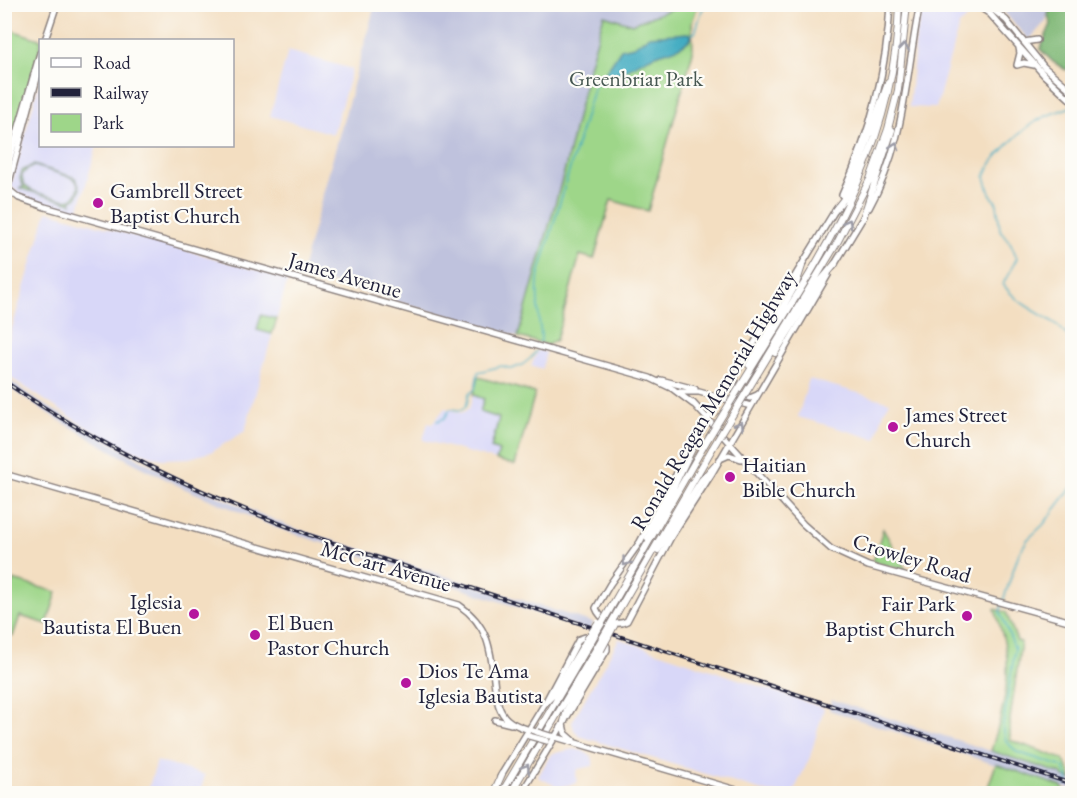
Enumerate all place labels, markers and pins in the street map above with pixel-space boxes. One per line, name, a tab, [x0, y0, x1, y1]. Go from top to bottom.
place label: Gambrell Street Baptist Church	[110, 176, 243, 230]
marker: Gambrell Street Baptist Church	[91, 196, 105, 210]
place label: James Street Church	[903, 400, 1007, 454]
marker: James Street Church	[886, 420, 900, 434]
place label: Haitian Bible Church	[742, 450, 856, 504]
marker: Haitian Bible Church	[723, 470, 737, 484]
place label: Iglesia Bautista El Buen	[42, 587, 182, 641]
place label: Fair Park Baptist Church	[825, 589, 956, 643]
marker: Iglesia Bautista El Buen	[187, 607, 201, 621]
place label: El Buen Pastor Church	[267, 608, 390, 662]
marker: Fair Park Baptist Church	[960, 609, 974, 623]
marker: El Buen Pastor Church	[248, 628, 262, 642]
place label: Dios Te Ama Iglesia Bautista	[418, 656, 543, 710]
marker: Dios Te Ama Iglesia Bautista	[399, 676, 413, 690]

